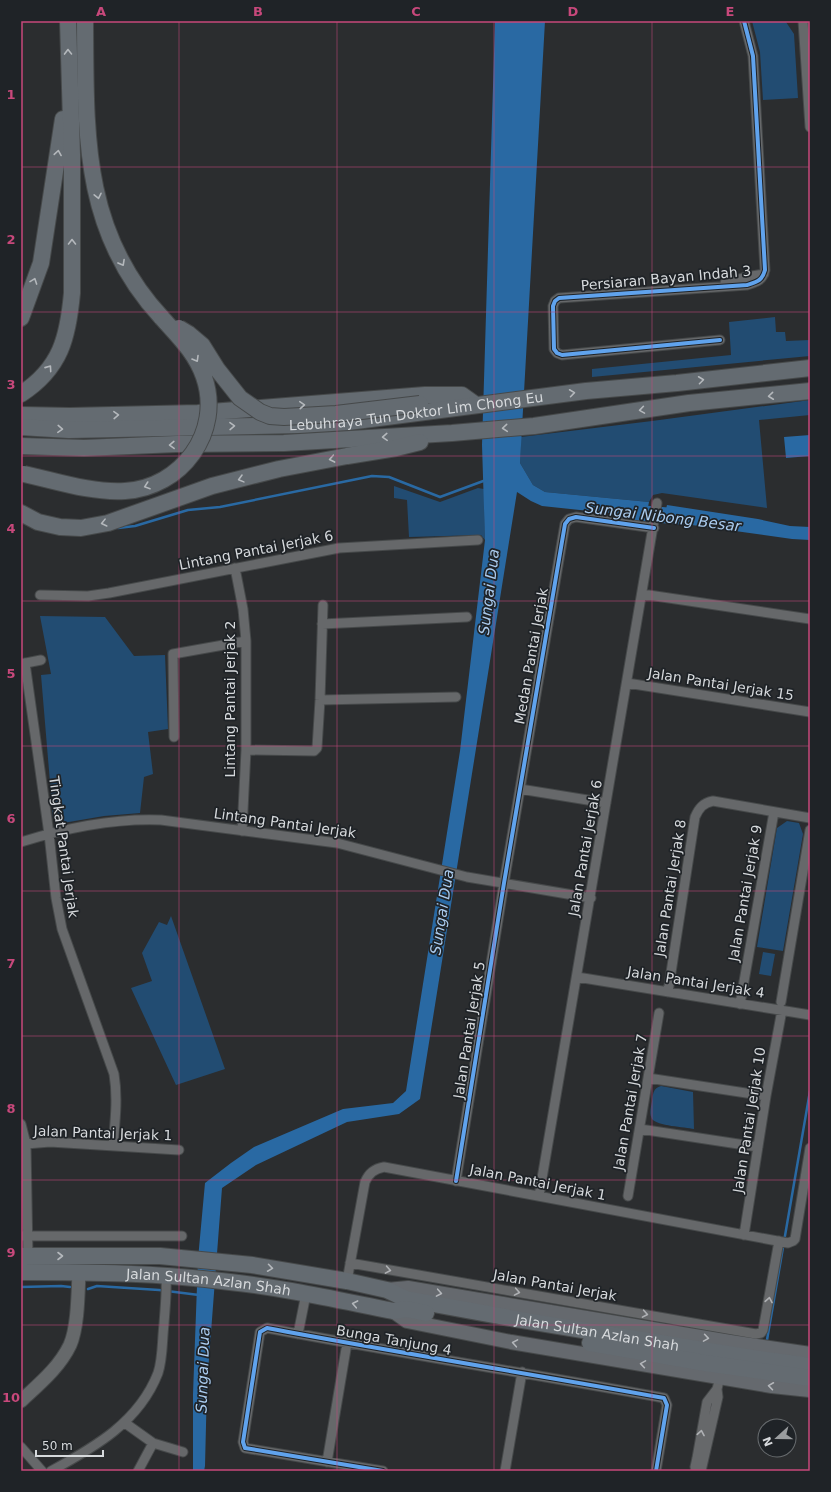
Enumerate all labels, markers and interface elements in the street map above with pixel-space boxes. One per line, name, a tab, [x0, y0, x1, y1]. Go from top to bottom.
text: A	[96, 4, 106, 19]
text: B	[253, 4, 263, 19]
text: C	[411, 4, 421, 19]
text: D	[568, 4, 579, 19]
text: E	[726, 4, 734, 19]
one-way arrow	[64, 49, 72, 55]
text: 1	[6, 87, 16, 102]
one-way arrow	[53, 150, 62, 157]
one-way arrow	[93, 193, 101, 199]
text: 2	[6, 232, 16, 247]
one-way arrow	[68, 239, 76, 245]
one-way arrow	[117, 259, 124, 266]
street label: Persiaran Bayan Indah 3	[580, 263, 752, 293]
one-way arrow	[30, 278, 38, 285]
one-way arrow	[191, 355, 198, 362]
one-way arrow	[44, 365, 52, 372]
one-way arrow	[698, 376, 704, 385]
text: 3	[6, 377, 16, 392]
street label: Lebuhraya Tun Doktor Lim Chong Eu	[289, 389, 544, 433]
one-way arrow	[569, 389, 575, 398]
one-way arrow	[768, 391, 774, 400]
one-way arrow	[299, 400, 305, 409]
one-way arrow	[639, 405, 645, 414]
one-way arrow	[113, 410, 119, 419]
one-way arrow	[229, 422, 235, 430]
one-way arrow	[502, 424, 508, 433]
one-way arrow	[57, 425, 63, 433]
one-way arrow	[382, 433, 388, 442]
one-way arrow	[169, 440, 175, 449]
one-way arrow	[329, 454, 335, 462]
one-way arrow	[238, 474, 244, 482]
one-way arrow	[144, 482, 151, 490]
water label: Sungai Nibong Besar	[584, 499, 743, 536]
one-way arrow	[101, 519, 108, 527]
text: 4	[6, 521, 16, 536]
street label: Lintang Pantai Jerjak 6	[177, 527, 335, 573]
water label: Sungai Dua	[475, 548, 503, 636]
street label: Medan Pantai Jerjak	[511, 586, 551, 725]
street label: Lintang Pantai Jerjak 2	[222, 621, 238, 777]
street label: Jalan Pantai Jerjak 15	[646, 664, 795, 703]
text: 5	[6, 666, 16, 681]
street label: Tingkat Pantai Jerjak	[46, 774, 82, 920]
street label: Jalan Pantai Jerjak 6	[565, 778, 605, 919]
street label: Lintang Pantai Jerjak	[213, 805, 358, 841]
text: 6	[6, 811, 16, 826]
street label: Jalan Pantai Jerjak 8	[651, 818, 689, 959]
street label: Jalan Pantai Jerjak 9	[725, 823, 765, 964]
water label: Sungai Dua	[426, 868, 458, 956]
text: 7	[6, 956, 16, 971]
street label: Jalan Pantai Jerjak 5	[450, 960, 488, 1101]
street label: Jalan Pantai Jerjak 4	[625, 963, 766, 1001]
street label: Jalan Pantai Jerjak 7	[610, 1032, 650, 1173]
street label: Jalan Pantai Jerjak 10	[729, 1046, 768, 1195]
text: 8	[6, 1101, 16, 1116]
street label: Jalan Pantai Jerjak 1	[32, 1123, 173, 1143]
street label: Jalan Pantai Jerjak 1	[467, 1161, 608, 1203]
text: 9	[6, 1245, 16, 1260]
one-way arrow	[57, 1252, 63, 1260]
one-way arrow	[267, 1263, 273, 1272]
one-way arrow	[385, 1265, 392, 1274]
street label: Jalan Sultan Azlan Shah	[125, 1266, 292, 1299]
street label: Jalan Pantai Jerjak	[491, 1266, 619, 1304]
one-way arrow	[513, 1287, 520, 1296]
one-way arrow	[436, 1289, 443, 1297]
one-way arrow	[764, 1297, 772, 1303]
one-way arrow	[352, 1300, 358, 1308]
one-way arrow	[642, 1309, 648, 1318]
street label: Jalan Sultan Azlan Shah	[513, 1311, 680, 1354]
street label: Bunga Tanjung 4	[335, 1322, 453, 1358]
water label: Sungai Dua	[192, 1326, 214, 1414]
one-way arrow	[703, 1333, 709, 1342]
one-way arrow	[512, 1339, 518, 1347]
one-way arrow	[640, 1360, 646, 1369]
one-way arrow	[768, 1382, 774, 1391]
text: 10	[2, 1390, 20, 1405]
north arrow	[757, 1418, 797, 1458]
one-way arrow	[696, 1430, 705, 1436]
scale bar	[36, 1432, 103, 1458]
text: N	[760, 1435, 776, 1448]
text: 50 m	[42, 1439, 73, 1453]

